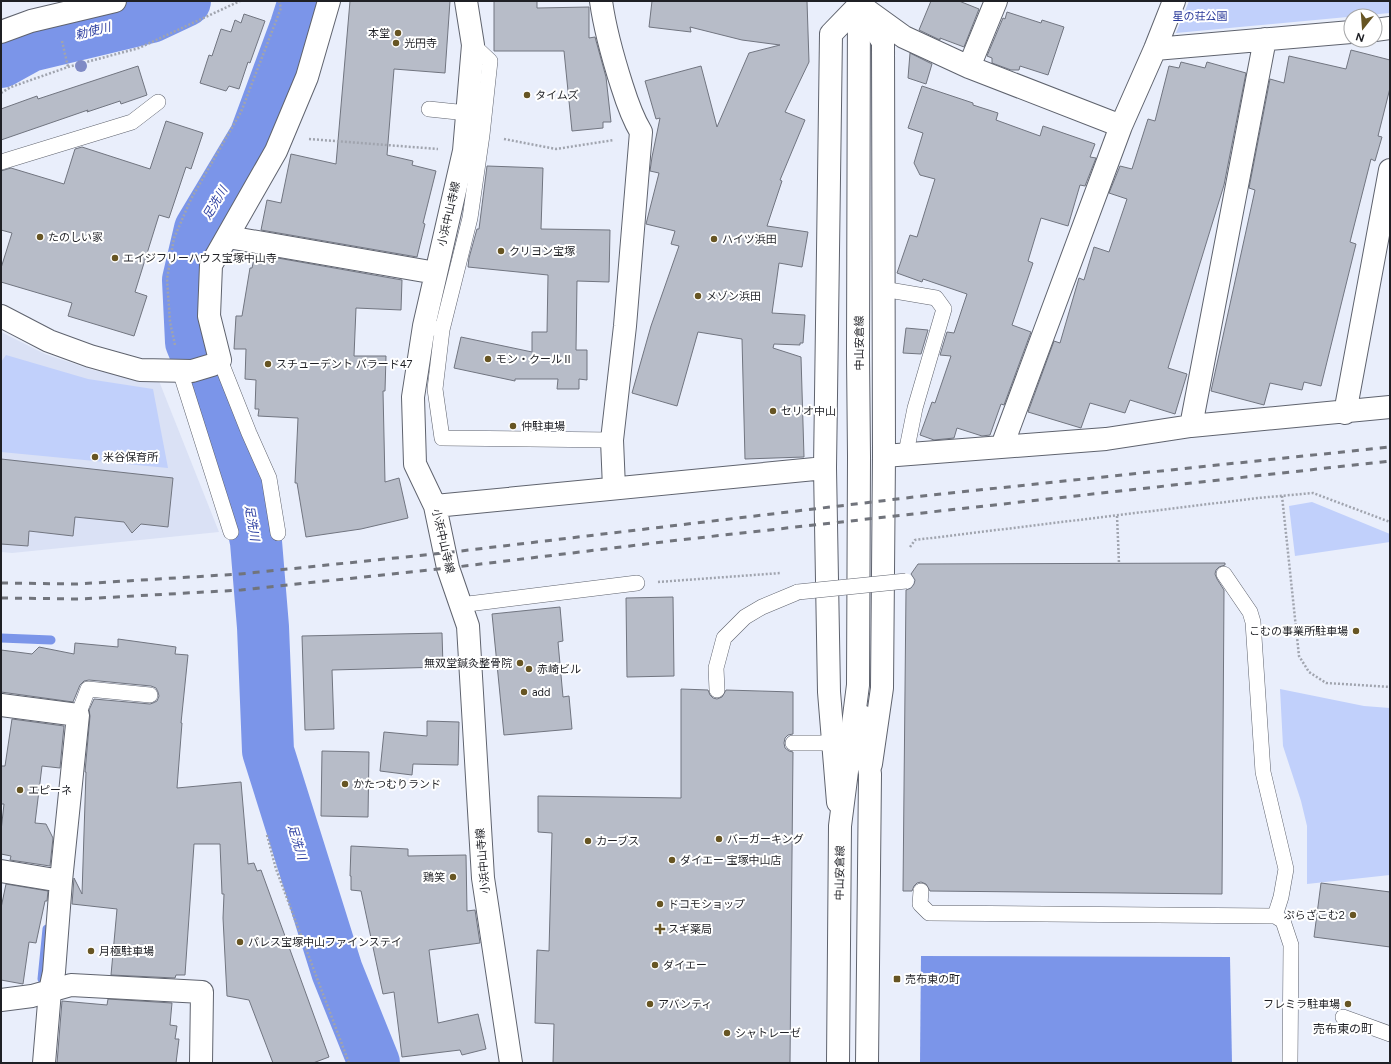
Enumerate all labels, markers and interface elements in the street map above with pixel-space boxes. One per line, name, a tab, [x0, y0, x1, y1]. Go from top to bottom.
north arrow	[1343, 8, 1383, 48]
park label: 星の荘公園	[1173, 10, 1228, 23]
water label: 勅使川	[74, 19, 114, 42]
place label: 本堂	[368, 27, 390, 40]
marker: 本堂	[393, 28, 403, 38]
text: N	[1354, 30, 1366, 45]
place label: 光円寺	[404, 37, 437, 50]
marker: 光円寺	[391, 38, 401, 48]
place label: タイムズ	[535, 89, 579, 102]
marker: タイムズ	[522, 90, 532, 100]
street label: 小浜中山寺線	[435, 180, 463, 248]
water label: 足洗川	[200, 182, 231, 222]
place label: たのしい家	[48, 231, 103, 244]
marker: たのしい家	[35, 232, 45, 242]
place label: ハイツ浜田	[722, 233, 777, 246]
marker: ハイツ浜田	[709, 234, 719, 244]
place label: クリヨン宝塚	[509, 245, 575, 258]
marker: クリヨン宝塚	[496, 246, 506, 256]
place label: エイジフリーハウス宝塚中山寺	[123, 252, 277, 265]
marker: エイジフリーハウス宝塚中山寺	[110, 253, 120, 263]
place label: メゾン浜田	[706, 290, 761, 303]
marker: メゾン浜田	[693, 291, 703, 301]
street label: 中山安倉線	[853, 316, 866, 371]
place label: モン・クールⅡ	[496, 353, 573, 366]
marker: モン・クールⅡ	[483, 354, 493, 364]
place label: スチューデント バラード47	[276, 358, 413, 371]
marker: スチューデント バラード47	[263, 359, 273, 369]
place label: セリオ中山	[781, 405, 836, 418]
marker: セリオ中山	[768, 406, 778, 416]
place label: 仲駐車場	[521, 420, 565, 433]
marker: 仲駐車場	[508, 421, 518, 431]
place label: 米谷保育所	[103, 451, 159, 464]
marker: 米谷保育所	[90, 452, 100, 462]
water label: 足洗川	[242, 504, 262, 544]
street label: 小浜中山寺線	[429, 507, 457, 575]
place label: こむの事業所駐車場	[1249, 625, 1348, 638]
marker: こむの事業所駐車場	[1351, 626, 1361, 636]
place label: 無双堂鍼灸整骨院	[424, 657, 512, 670]
marker: 無双堂鍼灸整骨院	[515, 658, 525, 668]
place label: 赤崎ビル	[537, 663, 581, 676]
marker: 赤崎ビル	[524, 664, 534, 674]
place label: add	[532, 686, 551, 699]
marker: add	[519, 687, 529, 697]
place label: かたつむりランド	[353, 778, 441, 791]
marker: かたつむりランド	[340, 779, 350, 789]
place label: エピーネ	[28, 784, 72, 797]
marker: エピーネ	[15, 785, 25, 795]
water label: 足洗川	[285, 823, 310, 863]
street label: 小浜中山寺線	[474, 828, 492, 894]
place label: バーガーキング	[727, 833, 804, 846]
marker: バーガーキング	[714, 834, 724, 844]
place label: カーブス	[596, 835, 639, 848]
marker: カーブス	[583, 836, 593, 846]
street label: 中山安倉線	[833, 845, 847, 901]
place label: ダイエー 宝塚中山店	[680, 854, 782, 867]
marker: ダイエー 宝塚中山店	[667, 855, 677, 865]
place label: 鶏笑	[423, 871, 445, 884]
marker: 鶏笑	[448, 872, 458, 882]
place label: ドコモショップ	[668, 898, 745, 911]
marker: ドコモショップ	[655, 899, 665, 909]
place label: ぷらざこむ2	[1284, 909, 1345, 922]
marker: ぷらざこむ2	[1348, 910, 1358, 920]
place label: スギ薬局	[668, 923, 712, 936]
marker: スギ薬局	[655, 924, 665, 934]
place label: パレス宝塚中山ファインステイ	[248, 936, 402, 949]
marker: パレス宝塚中山ファインステイ	[235, 937, 245, 947]
place label: 月極駐車場	[99, 945, 154, 958]
marker: 月極駐車場	[86, 946, 96, 956]
place label: ダイエー	[663, 959, 707, 972]
marker: ダイエー	[650, 960, 660, 970]
place label: 売布東の町	[905, 973, 960, 986]
marker: 売布東の町	[892, 974, 902, 984]
place label: アバンティ	[658, 998, 712, 1011]
place label: フレミラ駐車場	[1263, 998, 1340, 1011]
marker: アバンティ	[645, 999, 655, 1009]
marker: フレミラ駐車場	[1343, 999, 1353, 1009]
district label: 売布東の町	[1313, 1022, 1373, 1036]
place label: シャトレーゼ	[735, 1027, 801, 1040]
marker: シャトレーゼ	[722, 1028, 732, 1038]

